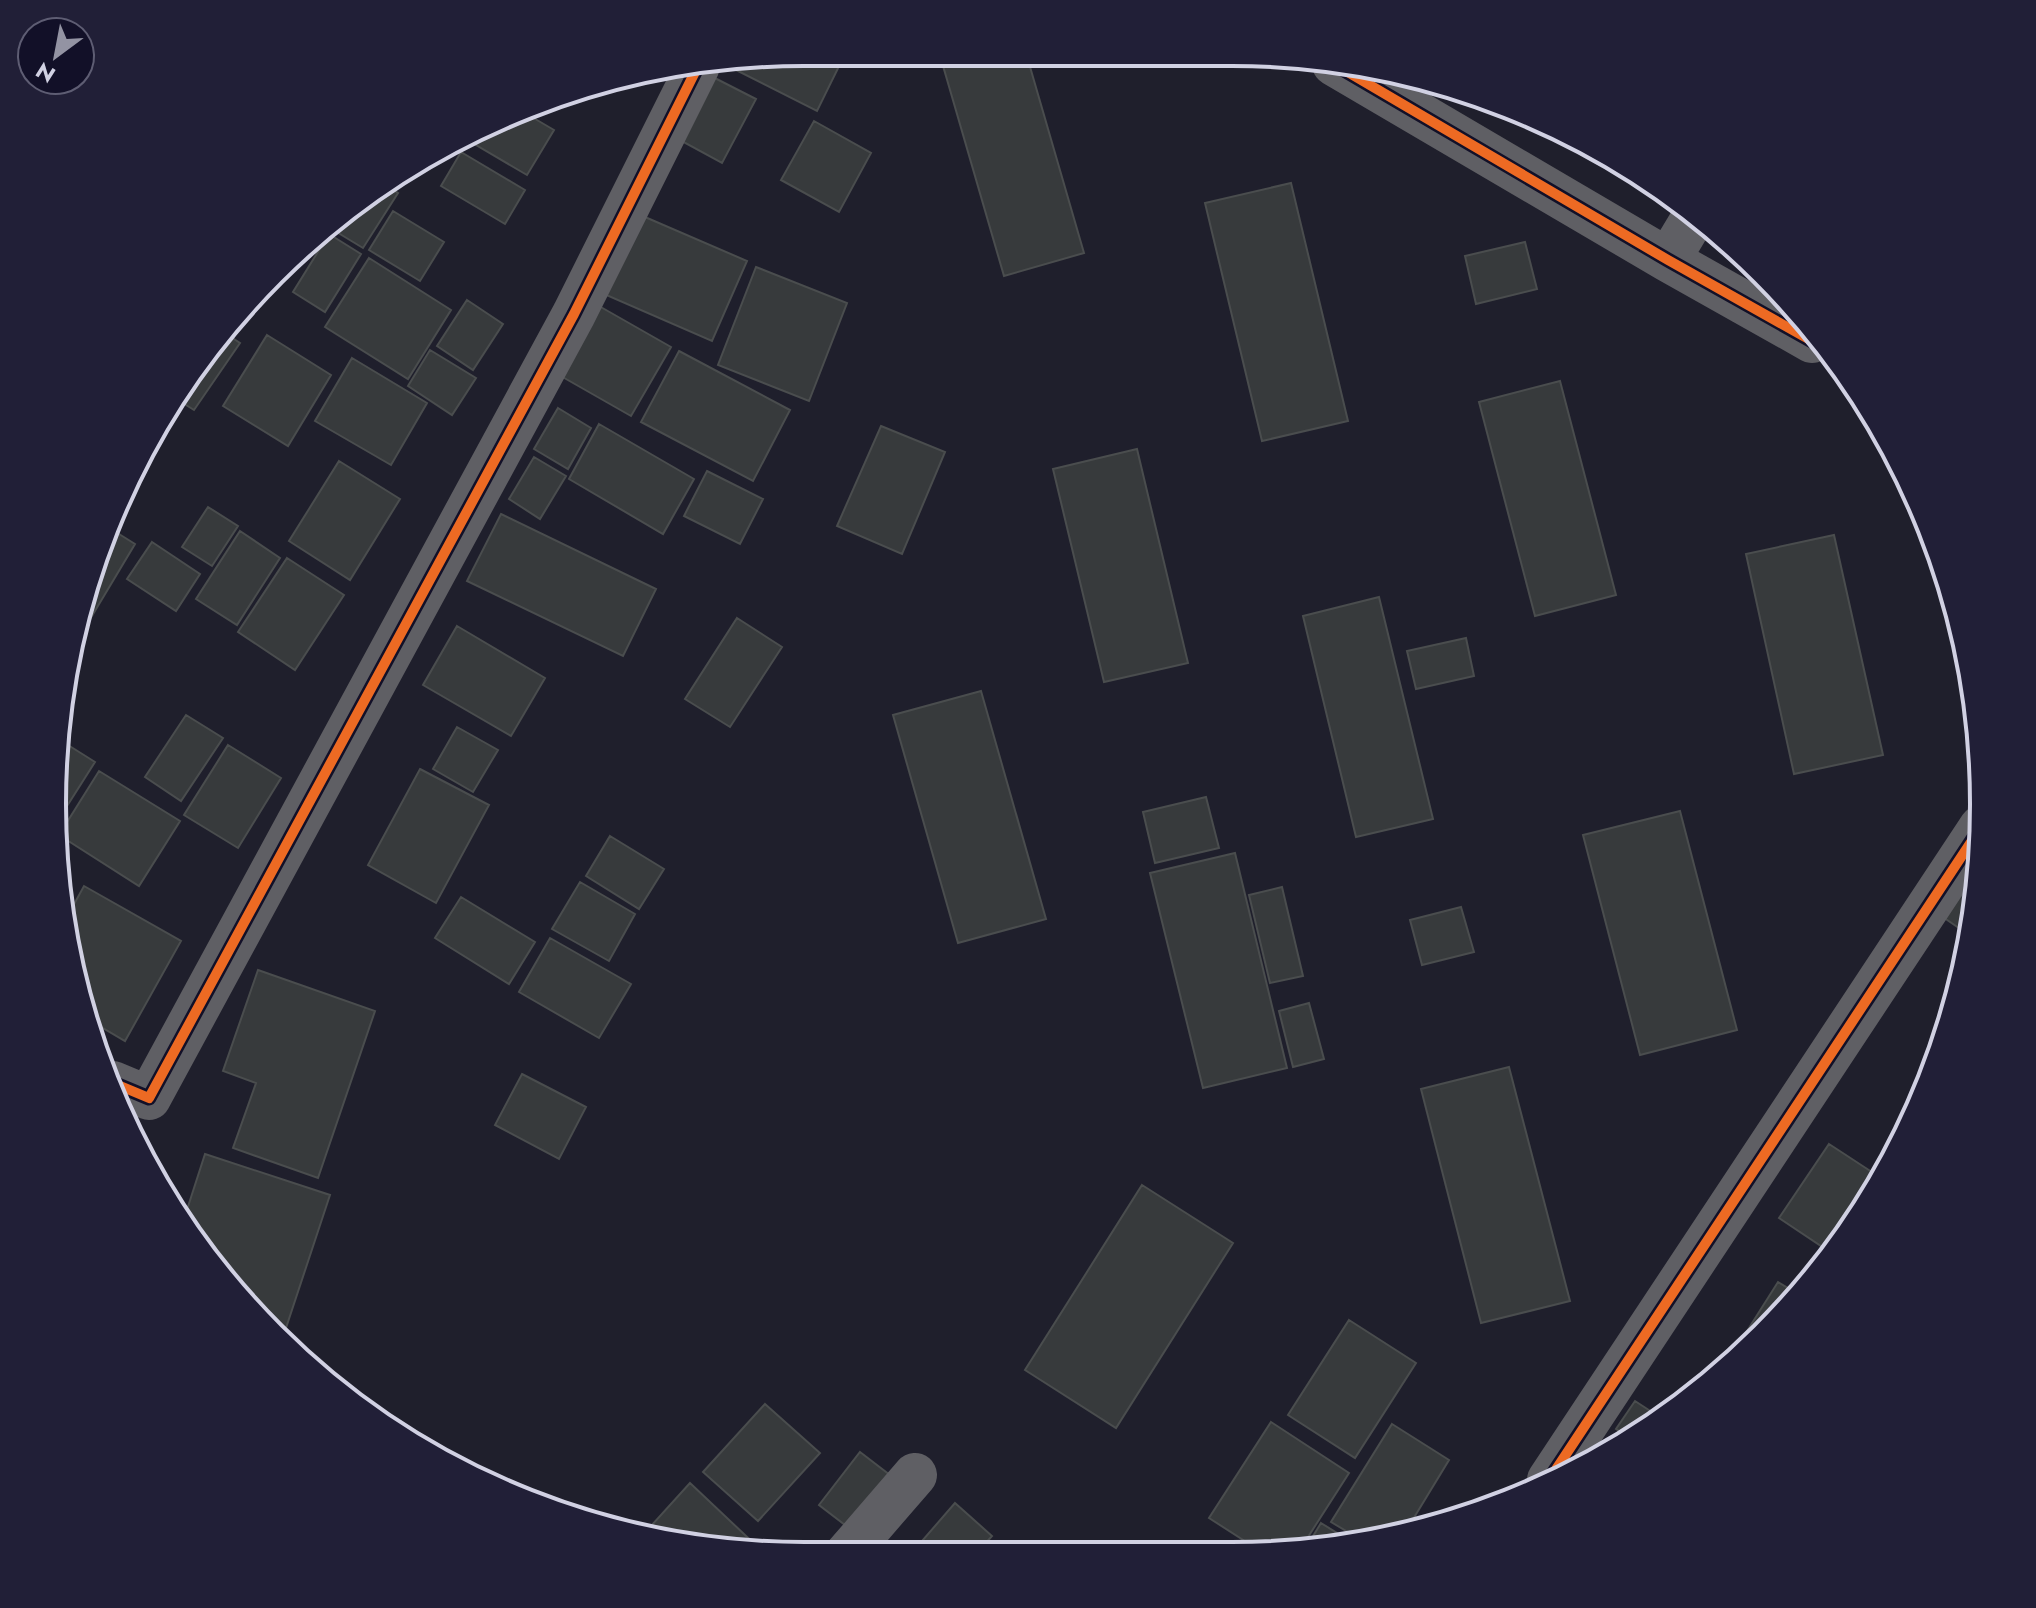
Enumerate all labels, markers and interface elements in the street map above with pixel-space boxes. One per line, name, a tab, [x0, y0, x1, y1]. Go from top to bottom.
north arrow	[16, 16, 96, 96]
text: N	[30, 55, 61, 91]

